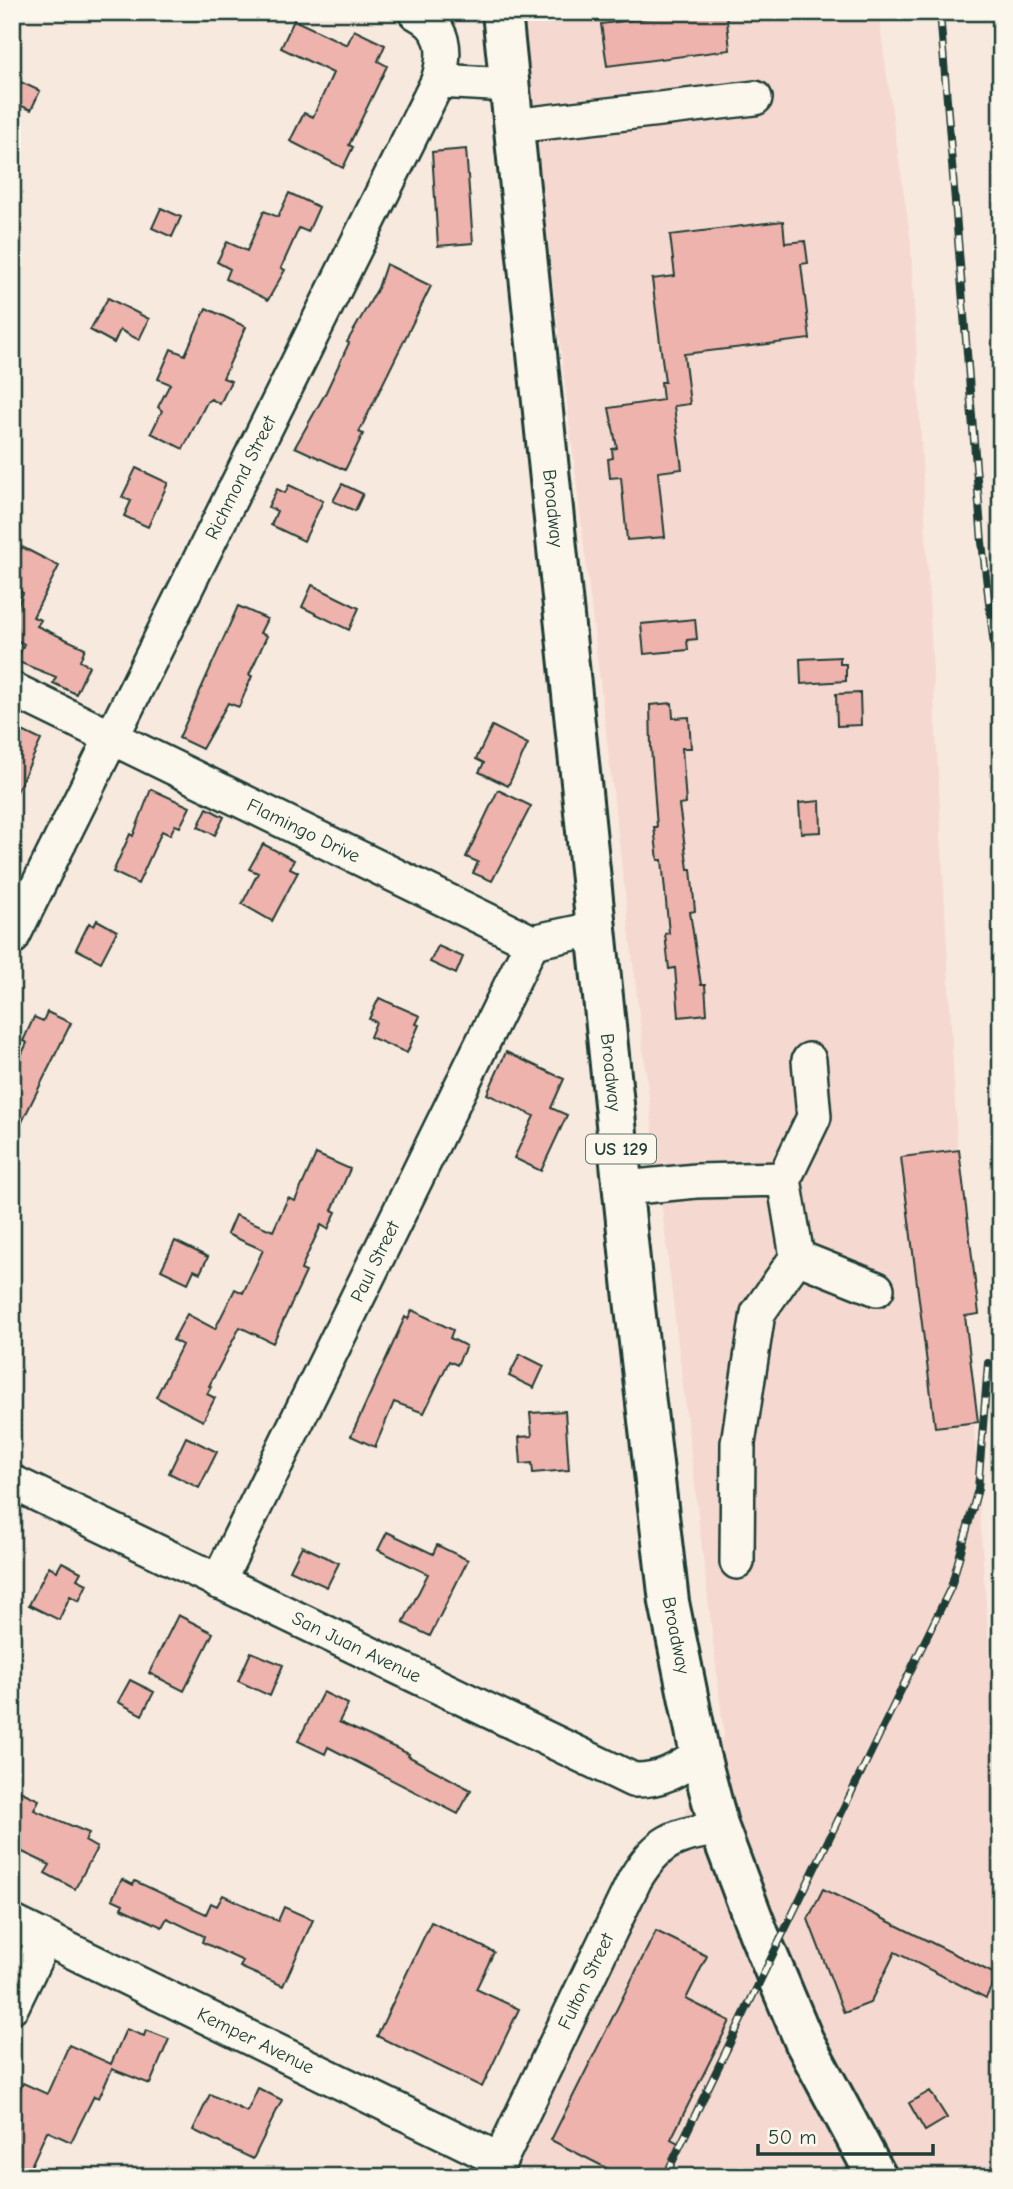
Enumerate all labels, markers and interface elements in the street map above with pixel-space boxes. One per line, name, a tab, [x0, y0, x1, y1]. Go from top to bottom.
street label: Richmond Street	[201, 412, 281, 543]
street label: Broadway	[538, 468, 568, 549]
street label: Flamingo Drive	[243, 794, 363, 868]
street label: Broadway	[596, 1032, 626, 1113]
road number: US 129	[586, 1134, 656, 1164]
street label: Paul Street	[346, 1217, 405, 1306]
street label: Broadway	[657, 1595, 694, 1677]
street label: San Juan Avenue	[288, 1607, 424, 1688]
street label: Fulton Street	[553, 1929, 619, 2033]
street label: Kemper Avenue	[194, 2003, 318, 2079]
scale bar	[758, 2112, 932, 2156]
text: 50 m	[768, 2125, 817, 2149]

